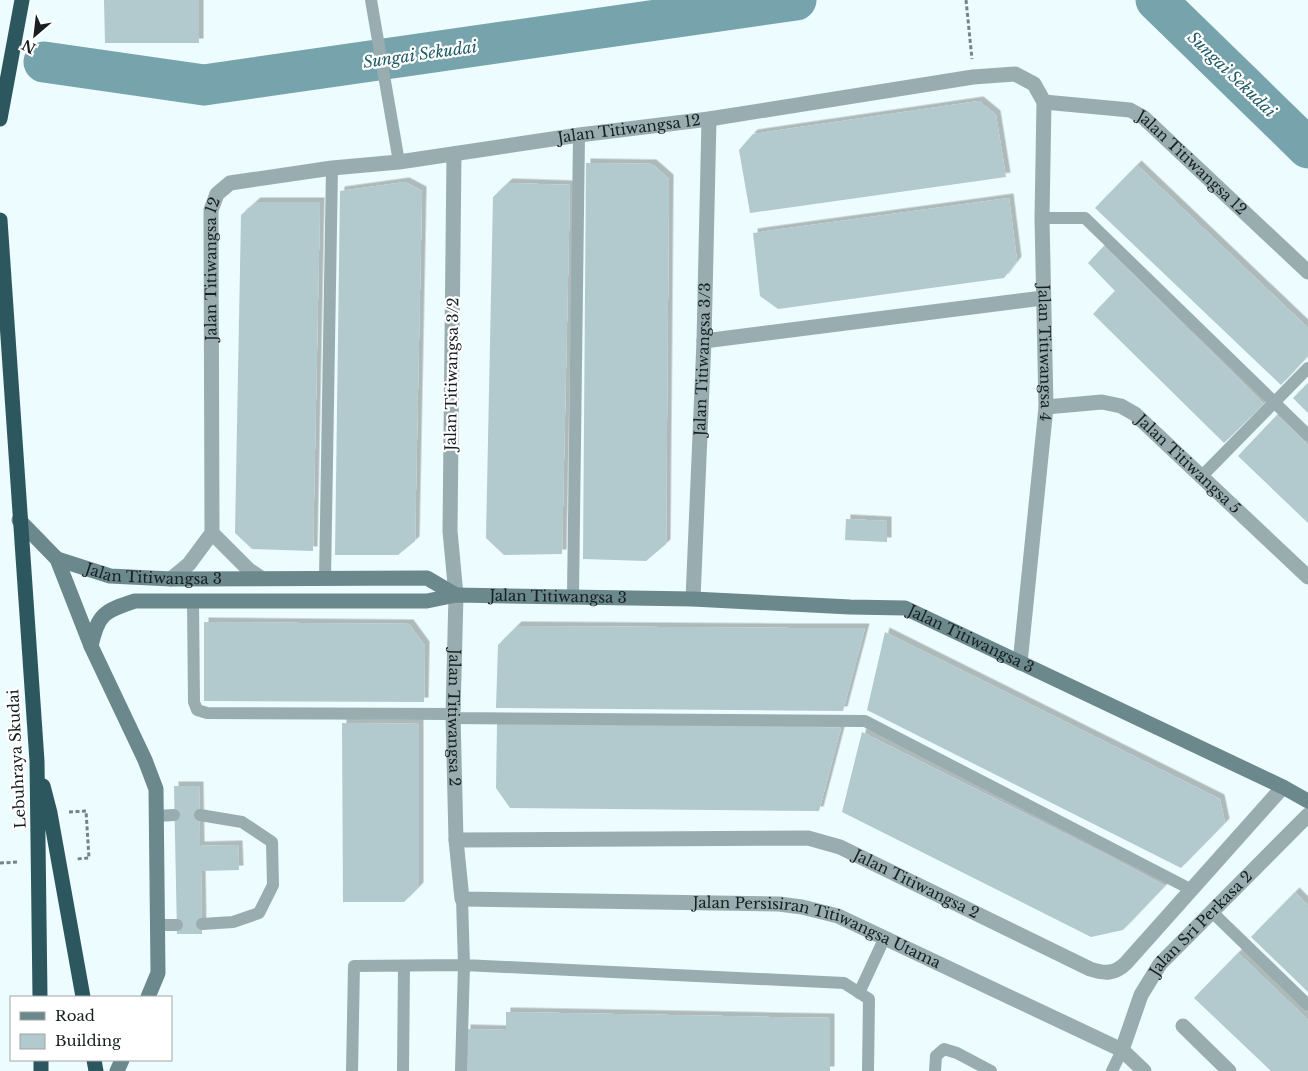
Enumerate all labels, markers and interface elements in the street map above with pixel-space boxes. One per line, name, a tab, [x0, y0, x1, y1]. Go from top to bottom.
north arrow	[10, 10, 60, 60]
water label: Sungai Sekudai	[1184, 27, 1281, 121]
text: N	[19, 35, 39, 58]
water label: Sungai Sekudai	[362, 36, 479, 72]
street label: Jalan Titiwangsa 12	[1132, 105, 1251, 219]
street label: Jalan Titiwangsa 12	[554, 110, 702, 147]
street label: Jalan Titiwangsa 12	[201, 194, 224, 343]
street label: Jalan Titiwangsa 3/3	[690, 282, 714, 438]
street label: Jalan Titiwangsa 4	[1034, 282, 1056, 422]
street label: Jalan Titiwangsa 3/2	[441, 297, 462, 453]
street label: Jalan Titiwangsa 5	[1131, 409, 1245, 518]
street label: Jalan Titiwangsa 3	[81, 558, 222, 588]
street label: Jalan Titiwangsa 3	[487, 586, 627, 607]
street label: Jalan Titiwangsa 3	[903, 600, 1037, 677]
street label: Jalan Titiwangsa 2	[444, 647, 465, 787]
street label: Lebuhraya Skudai	[3, 689, 30, 829]
street label: Jalan Titiwangsa 2	[849, 844, 982, 922]
street label: Jalan Sri Perkasa 2	[1144, 867, 1256, 981]
street label: Jalan Persisiran Titiwangsa Utama	[691, 893, 944, 972]
legend	[10, 996, 172, 1061]
text: Road	[55, 1006, 95, 1025]
text: Building	[55, 1031, 122, 1050]

